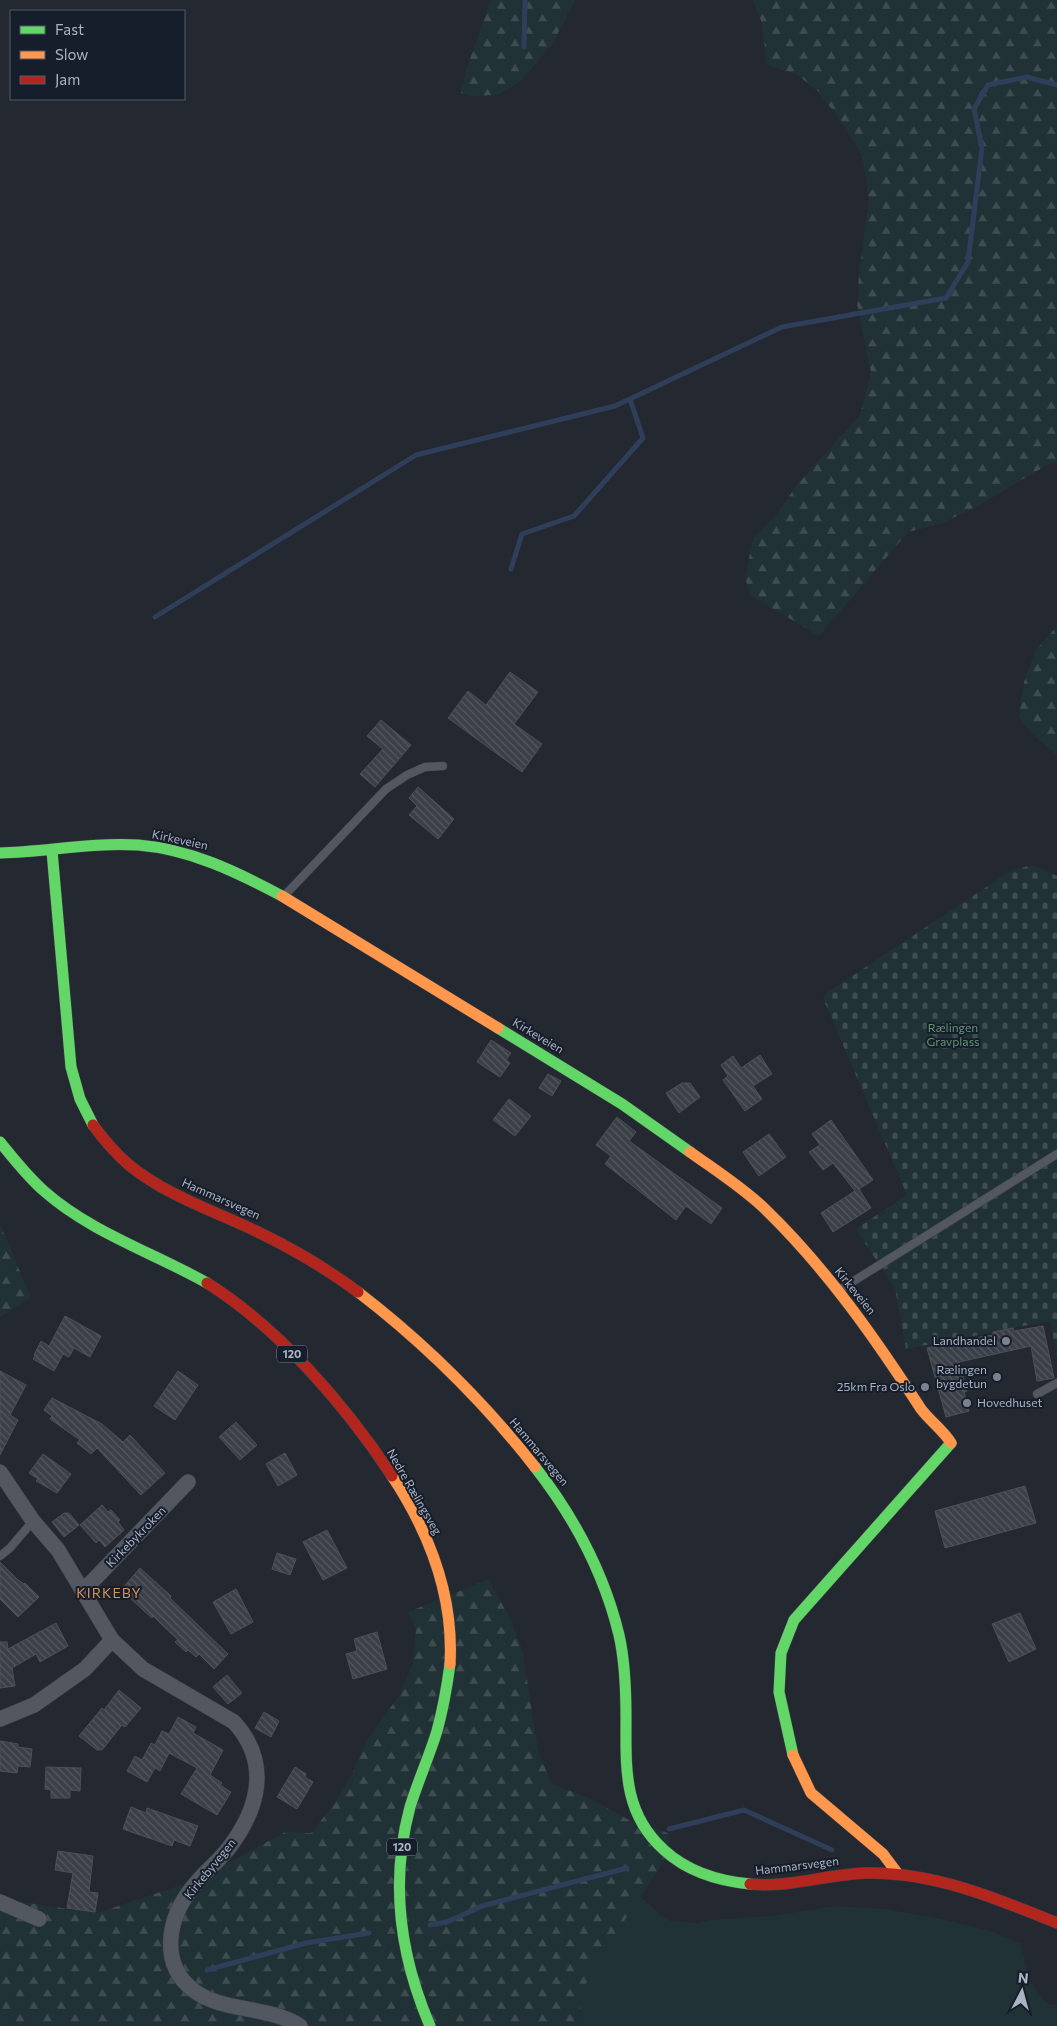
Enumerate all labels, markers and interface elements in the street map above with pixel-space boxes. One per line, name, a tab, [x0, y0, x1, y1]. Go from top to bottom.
legend	[10, 10, 185, 100]
text: Fast	[55, 20, 84, 38]
text: Slow	[55, 45, 88, 63]
text: Jam	[55, 70, 80, 88]
street label: Kirkeveien	[151, 826, 209, 852]
street label: Kirkeveien	[511, 1014, 567, 1056]
park label: Rælingen Gravplass	[926, 1020, 980, 1048]
street label: Hammarsvegen	[180, 1175, 263, 1222]
street label: Kirkeveien	[832, 1264, 879, 1317]
place label: Landhandel	[933, 1333, 996, 1347]
marker: Landhandel	[1000, 1335, 1012, 1347]
road number: 120	[277, 1346, 307, 1362]
place label: Rælingen bygdetun	[936, 1362, 987, 1390]
marker: Rælingen bygdetun	[991, 1371, 1003, 1383]
place label: 25km Fra Oslo	[837, 1379, 915, 1393]
marker: 25km Fra Oslo	[919, 1381, 931, 1393]
place label: Hovedhuset	[977, 1395, 1042, 1409]
marker: Hovedhuset	[961, 1397, 973, 1409]
street label: Hammarsvegen	[507, 1415, 572, 1488]
street label: Nedre Rælingsveg	[385, 1446, 445, 1537]
street label: Kirkebykroken	[103, 1503, 168, 1570]
district label: KIRKEBY	[76, 1584, 142, 1601]
street label: Kirkebyvegen	[181, 1835, 238, 1901]
road number: 120	[387, 1838, 417, 1855]
street label: Hammarsvegen	[754, 1853, 840, 1877]
north arrow	[997, 1966, 1047, 2016]
text: N	[1017, 1969, 1030, 1987]

